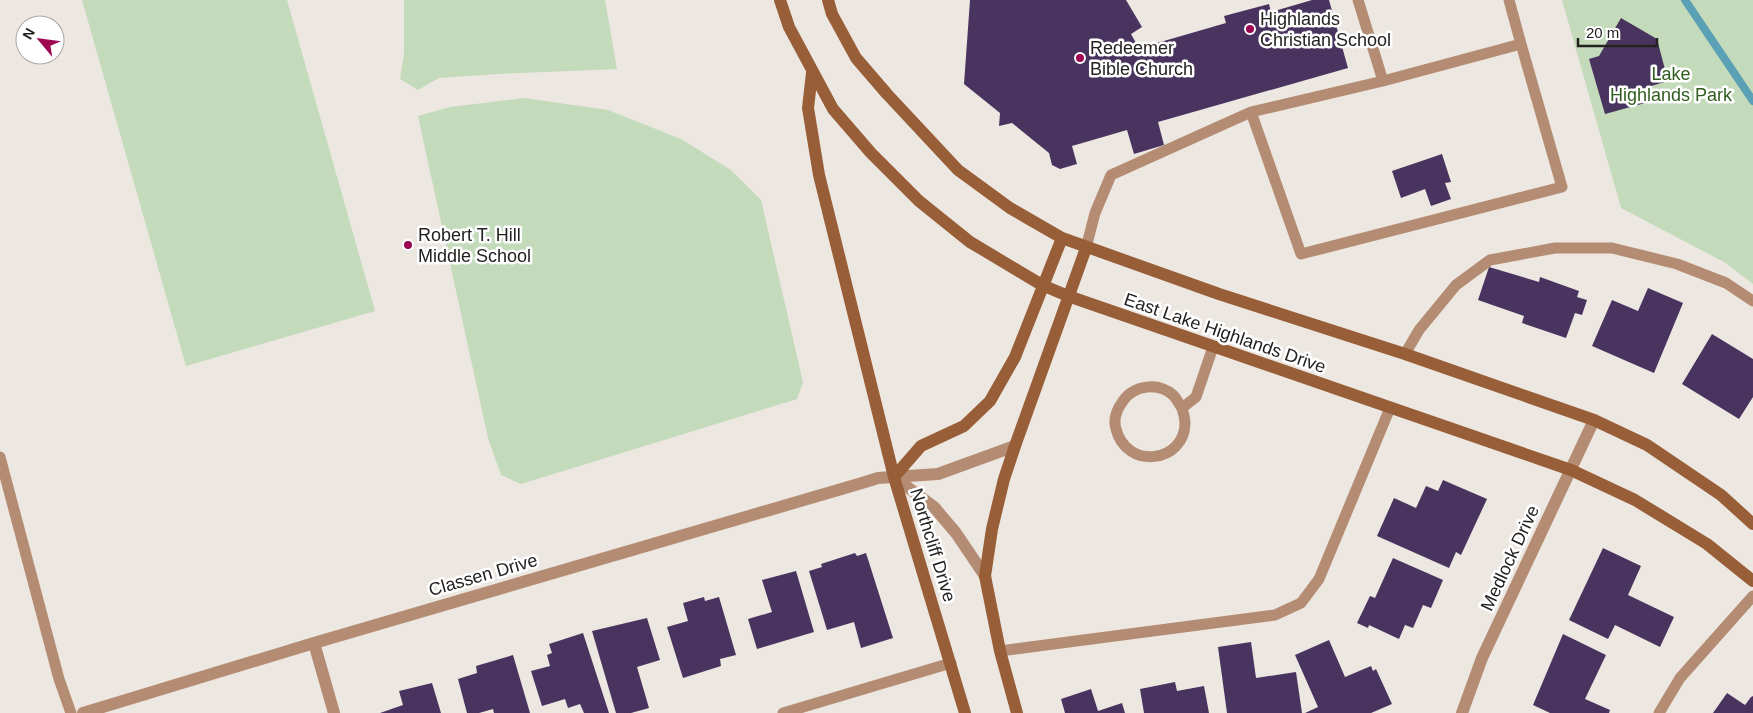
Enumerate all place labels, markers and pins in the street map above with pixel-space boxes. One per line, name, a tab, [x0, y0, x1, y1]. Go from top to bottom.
place label: Highlands Christian School	[1260, 9, 1391, 50]
marker: Highlands Christian School	[1244, 23, 1256, 35]
place label: Redeemer Bible Church	[1090, 38, 1193, 79]
marker: Redeemer Bible Church	[1074, 52, 1086, 64]
place label: Robert T. Hill Middle School	[418, 225, 531, 266]
marker: Robert T. Hill Middle School	[402, 239, 414, 251]

